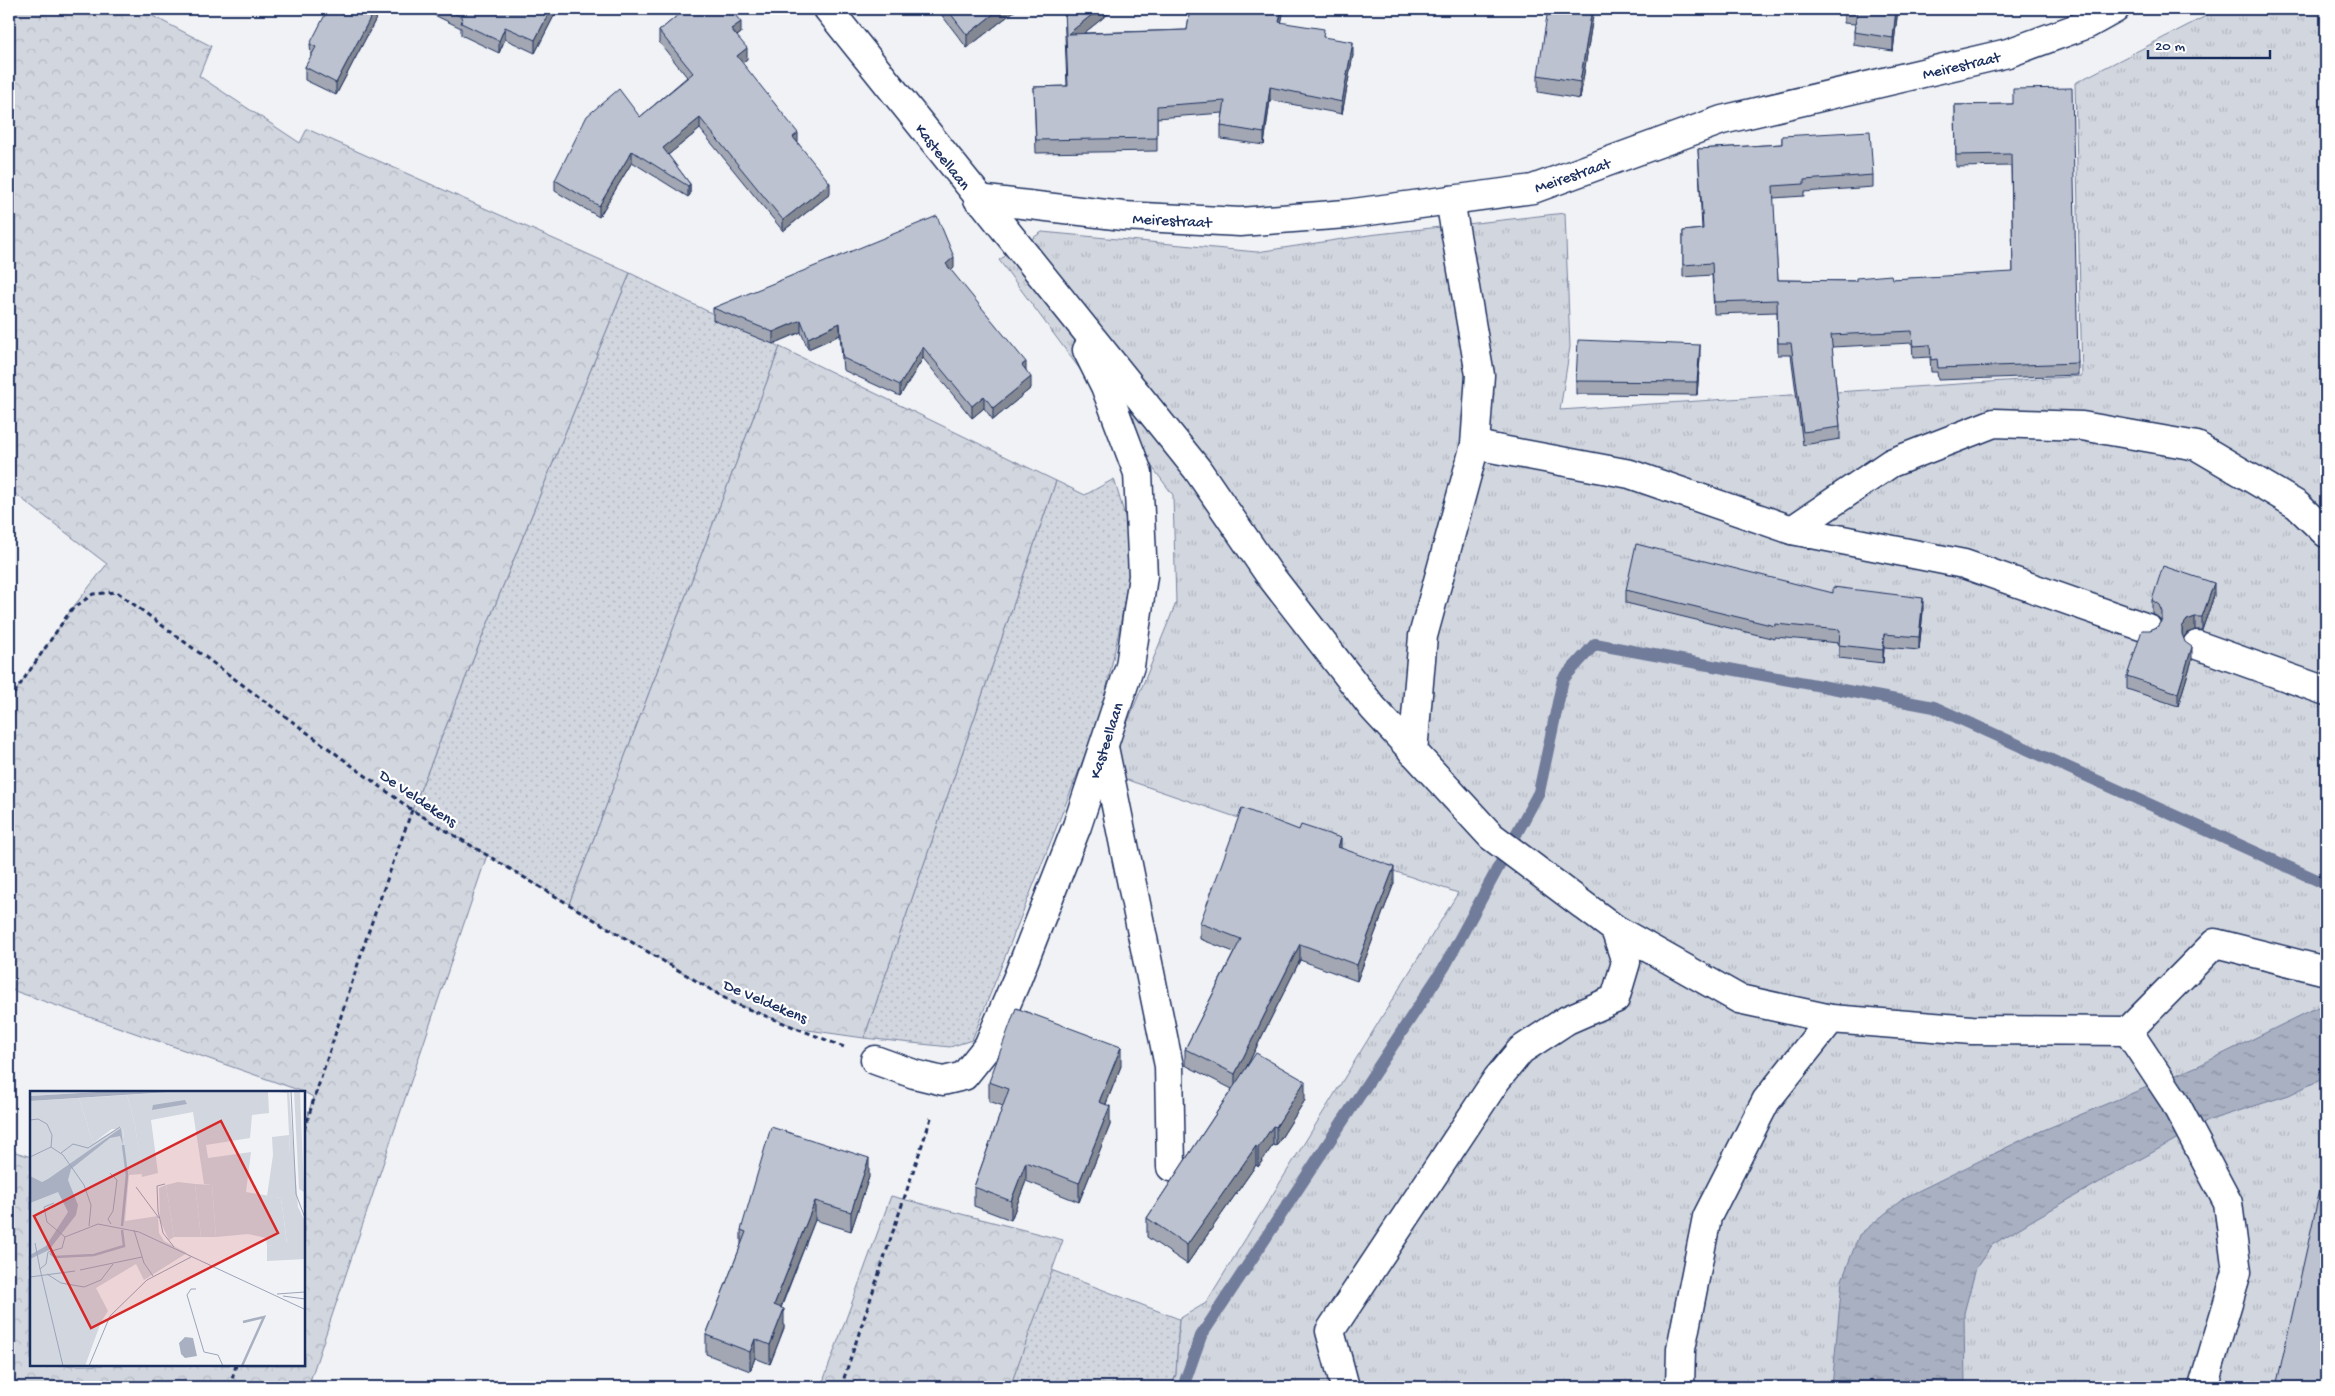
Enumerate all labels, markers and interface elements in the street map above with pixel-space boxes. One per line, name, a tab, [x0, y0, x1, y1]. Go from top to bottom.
scale bar	[2148, 28, 2270, 60]
text: 20 m	[2155, 38, 2185, 56]
street label: Meirestraat	[1921, 49, 2004, 86]
street label: Kasteellaan	[909, 121, 973, 195]
street label: Meirestraat	[1533, 155, 1615, 199]
street label: Meirestraat	[1132, 211, 1213, 234]
street label: Kasteellaan	[1087, 700, 1130, 782]
street label: De Veldekens	[374, 766, 460, 833]
street label: De Veldekens	[719, 977, 811, 1030]
inset map	[30, 1091, 305, 1366]

